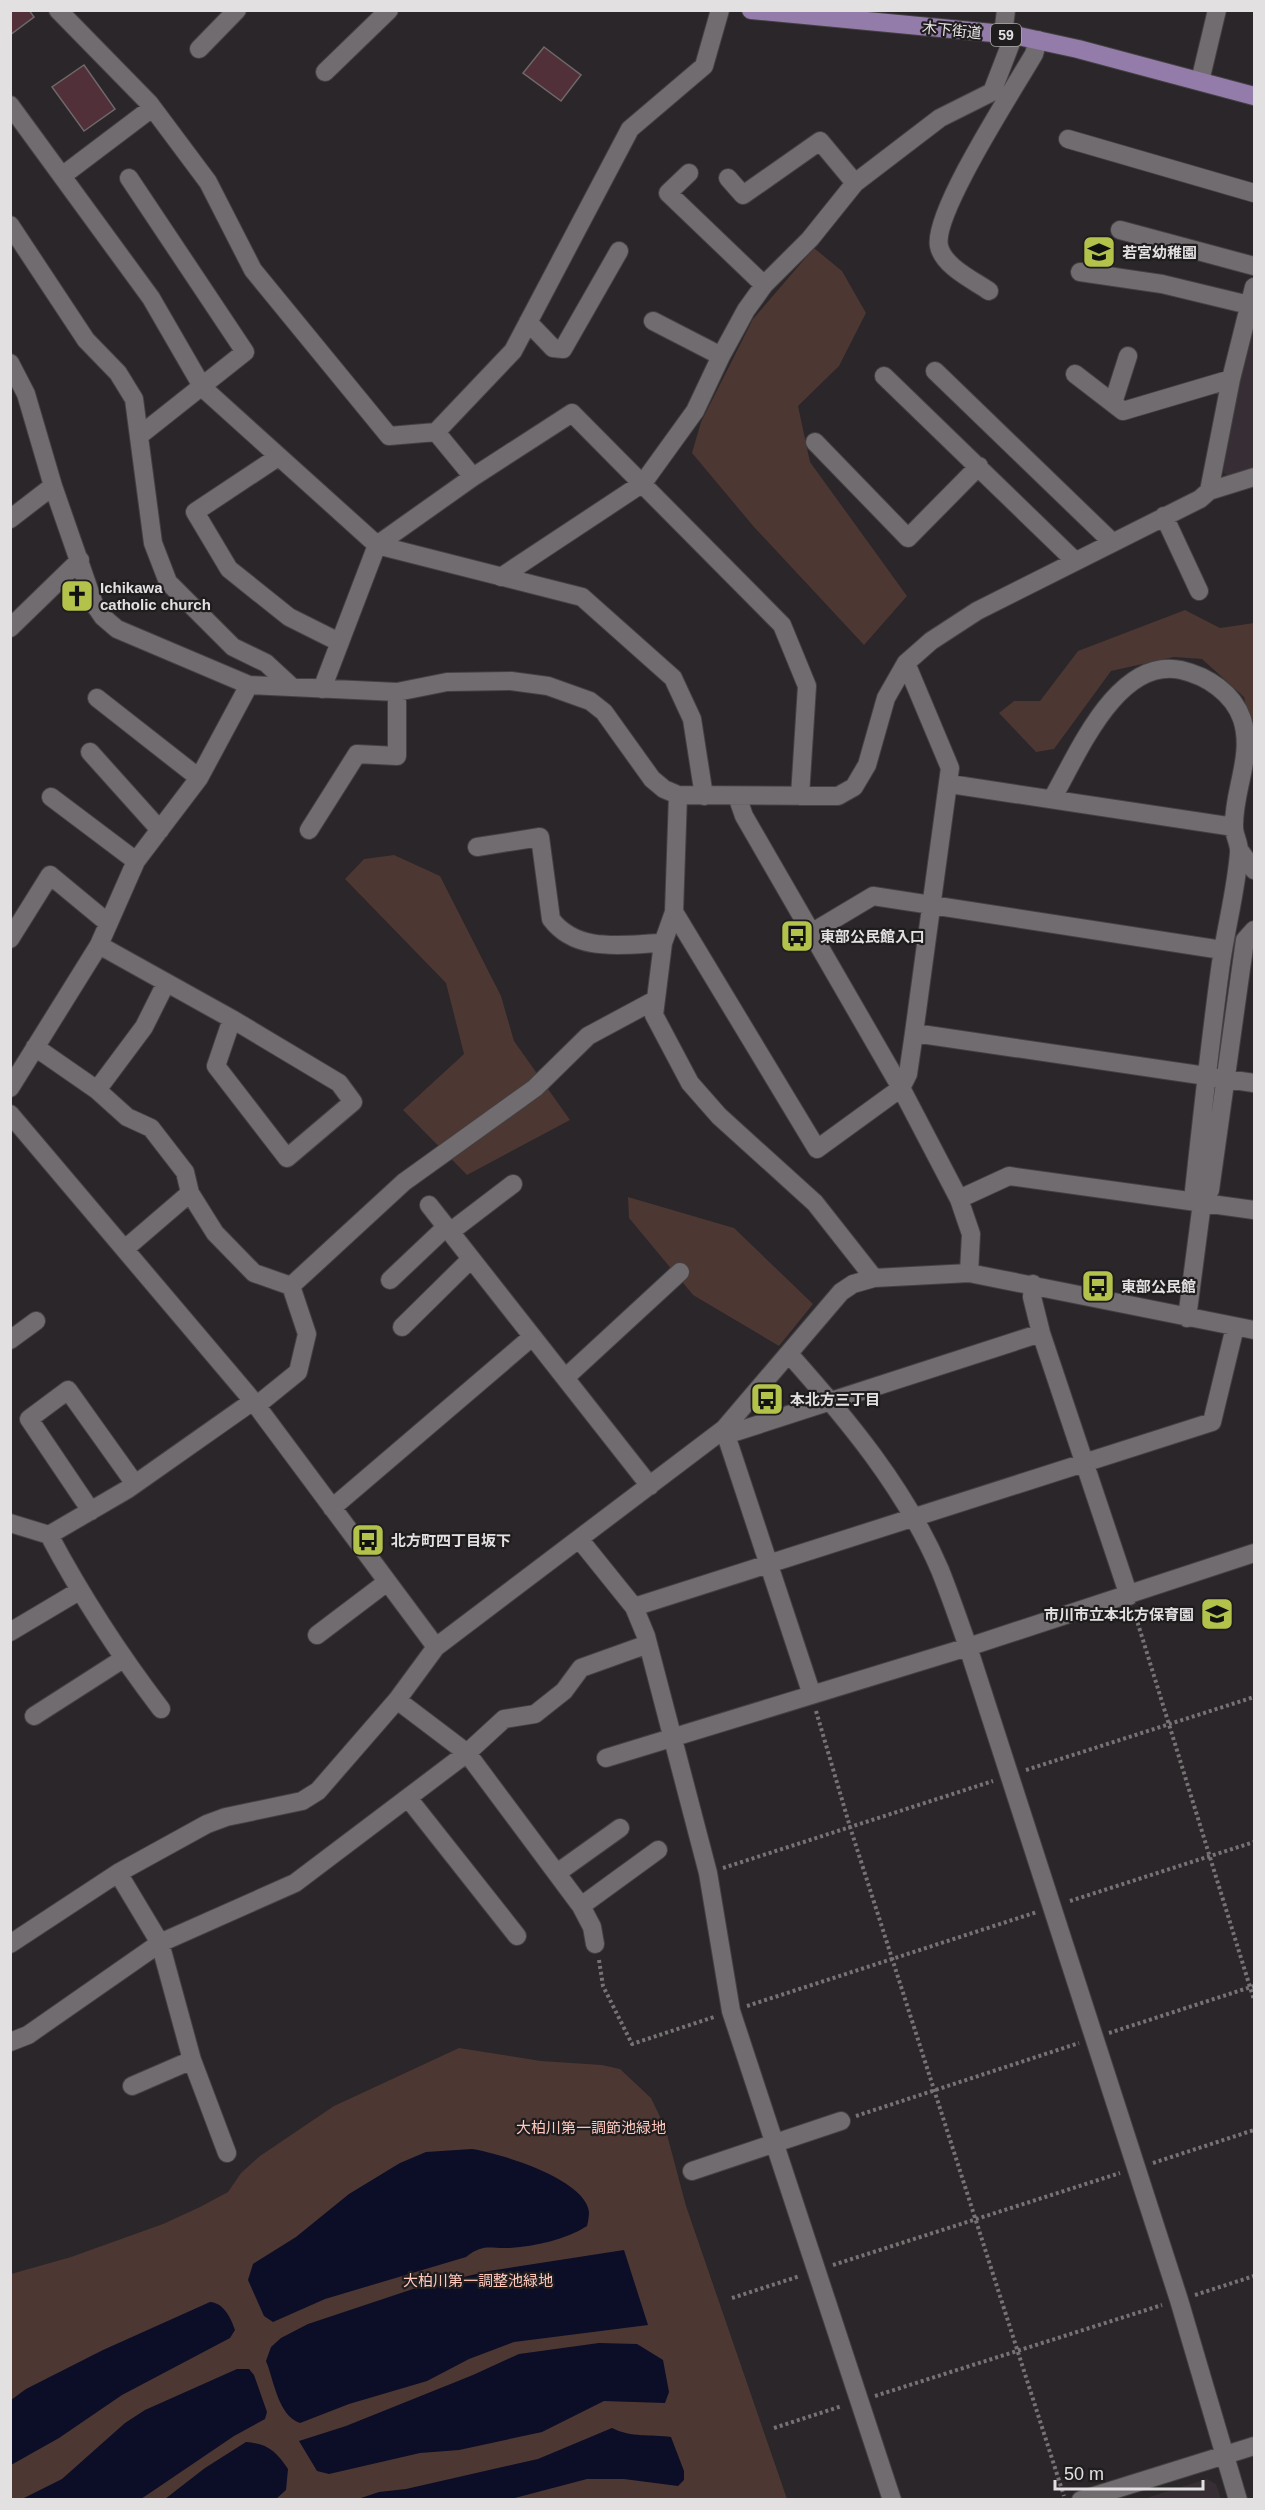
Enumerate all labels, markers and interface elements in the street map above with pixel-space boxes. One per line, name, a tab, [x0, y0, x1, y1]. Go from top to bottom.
street label: 木下街道	[921, 18, 983, 42]
road number: 59	[991, 24, 1021, 46]
school or university icon: 若宮幼稚園	[1081, 234, 1117, 270]
place label: 若宮幼稚園	[1122, 244, 1197, 261]
church icon: Ichikawa catholic church	[59, 578, 95, 614]
place label: Ichikawa catholic church	[100, 579, 211, 613]
bus stop icon: 東部公民館入口	[779, 918, 815, 954]
place label: 東部公民館入口	[820, 928, 925, 945]
bus stop icon: 東部公民館	[1080, 1268, 1116, 1304]
place label: 東部公民館	[1121, 1278, 1196, 1295]
bus stop icon: 本北方三丁目	[749, 1381, 785, 1417]
place label: 本北方三丁目	[790, 1391, 880, 1408]
bus stop icon: 北方町四丁目坂下	[350, 1522, 386, 1558]
place label: 北方町四丁目坂下	[391, 1532, 511, 1549]
school or university icon: 市川市立本北方保育園	[1199, 1596, 1235, 1632]
place label: 市川市立本北方保育園	[1044, 1606, 1194, 1623]
park label: 大柏川第一調節池緑地	[516, 2119, 666, 2136]
park label: 大柏川第一調整池緑地	[403, 2272, 553, 2289]
scale bar	[1055, 2453, 1204, 2491]
text: 50 m	[1064, 2464, 1104, 2484]

